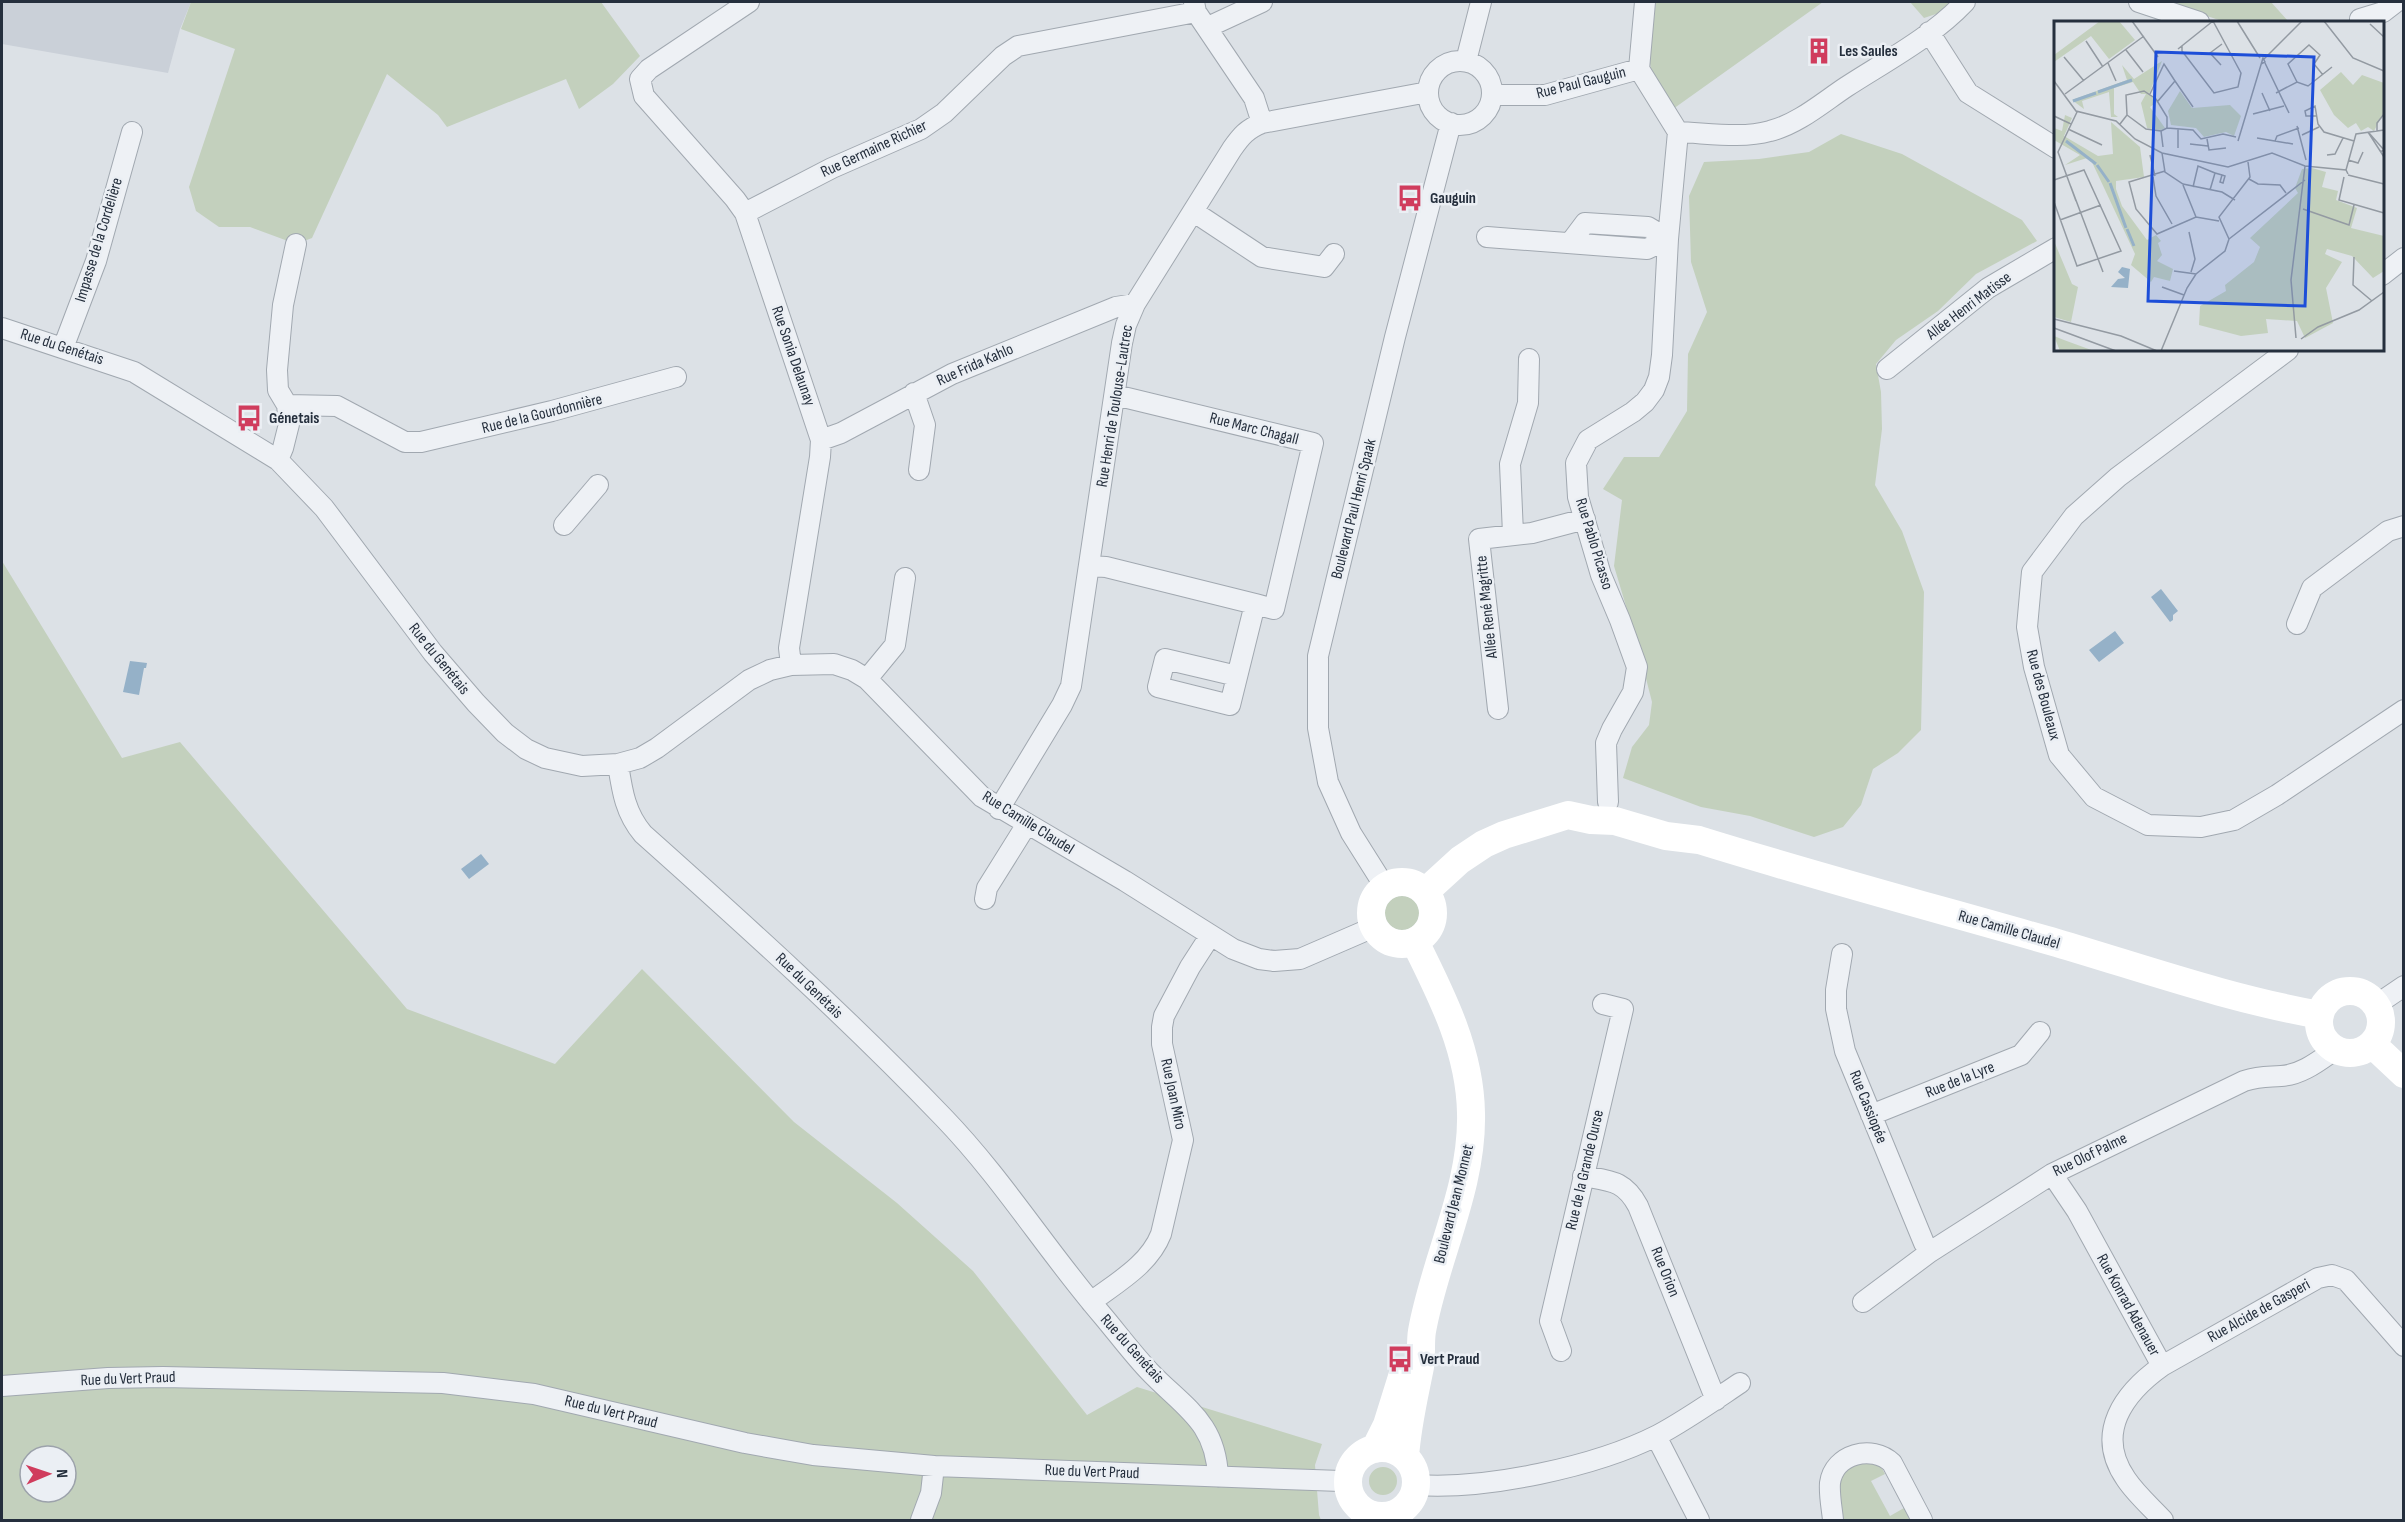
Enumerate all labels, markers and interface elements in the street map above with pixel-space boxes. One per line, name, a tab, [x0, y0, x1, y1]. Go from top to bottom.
inset map	[2054, 21, 2384, 351]
building icon: Les Saules	[1804, 36, 1834, 66]
place label: Les Saules	[1839, 42, 1898, 61]
street label: Rue Paul Gauguin	[1534, 63, 1628, 103]
street label: Rue Germaine Richier	[818, 116, 930, 182]
street label: Impasse de la Cordelière	[71, 176, 127, 304]
bus stop icon: Gauguin	[1395, 183, 1425, 213]
place label: Gauguin	[1430, 189, 1476, 208]
street label: Allée Henri Matisse	[1922, 268, 2015, 345]
street label: Rue Sonia Delaunay	[767, 304, 819, 408]
street label: Rue Henri de Toulouse-Lautrec	[1093, 323, 1137, 489]
street label: Rue du Genétais	[18, 325, 106, 369]
street label: Rue Frida Kahlo	[934, 340, 1016, 390]
street label: Rue de la Gourdonnière	[480, 390, 604, 438]
bus stop icon: Génetais	[234, 403, 264, 433]
place label: Génetais	[269, 409, 319, 428]
street label: Rue Marc Chagall	[1208, 409, 1300, 449]
street label: Boulevard Paul Henri Spaak	[1327, 437, 1381, 581]
street label: Rue Pablo Picasso	[1571, 496, 1617, 592]
street label: Allée René Magritte	[1472, 555, 1502, 660]
street label: Rue du Genétais	[404, 619, 474, 699]
street label: Rue des Bouleaux	[2022, 648, 2064, 742]
street label: Rue Camille Claudel	[979, 787, 1077, 859]
street label: Rue Camille Claudel	[1956, 906, 2062, 954]
street label: Rue du Genétais	[771, 949, 847, 1023]
street label: Rue Joan Miro	[1156, 1057, 1190, 1131]
street label: Rue de la Lyre	[1923, 1058, 1997, 1102]
street label: Rue Cassiopée	[1845, 1068, 1891, 1146]
street label: Rue de la Grande Ourse	[1562, 1108, 1608, 1232]
street label: Rue Olof Palme	[2050, 1129, 2130, 1181]
street label: Boulevard Jean Monnet	[1430, 1143, 1478, 1265]
street label: Rue Orion	[1646, 1244, 1684, 1300]
street label: Rue Konrad Adenauer	[2092, 1251, 2164, 1360]
street label: Rue Alcide de Gasperi	[2204, 1275, 2314, 1347]
street label: Rue du Genétais	[1096, 1311, 1168, 1388]
bus stop icon: Vert Praud	[1385, 1344, 1415, 1374]
place label: Vert Praud	[1420, 1350, 1480, 1369]
street label: Rue du Vert Praud	[80, 1368, 176, 1390]
street label: Rue du Vert Praud	[563, 1391, 659, 1433]
north arrow	[18, 1444, 78, 1504]
street label: Rue du Vert Praud	[1044, 1461, 1140, 1483]
text: N	[52, 1469, 71, 1478]

